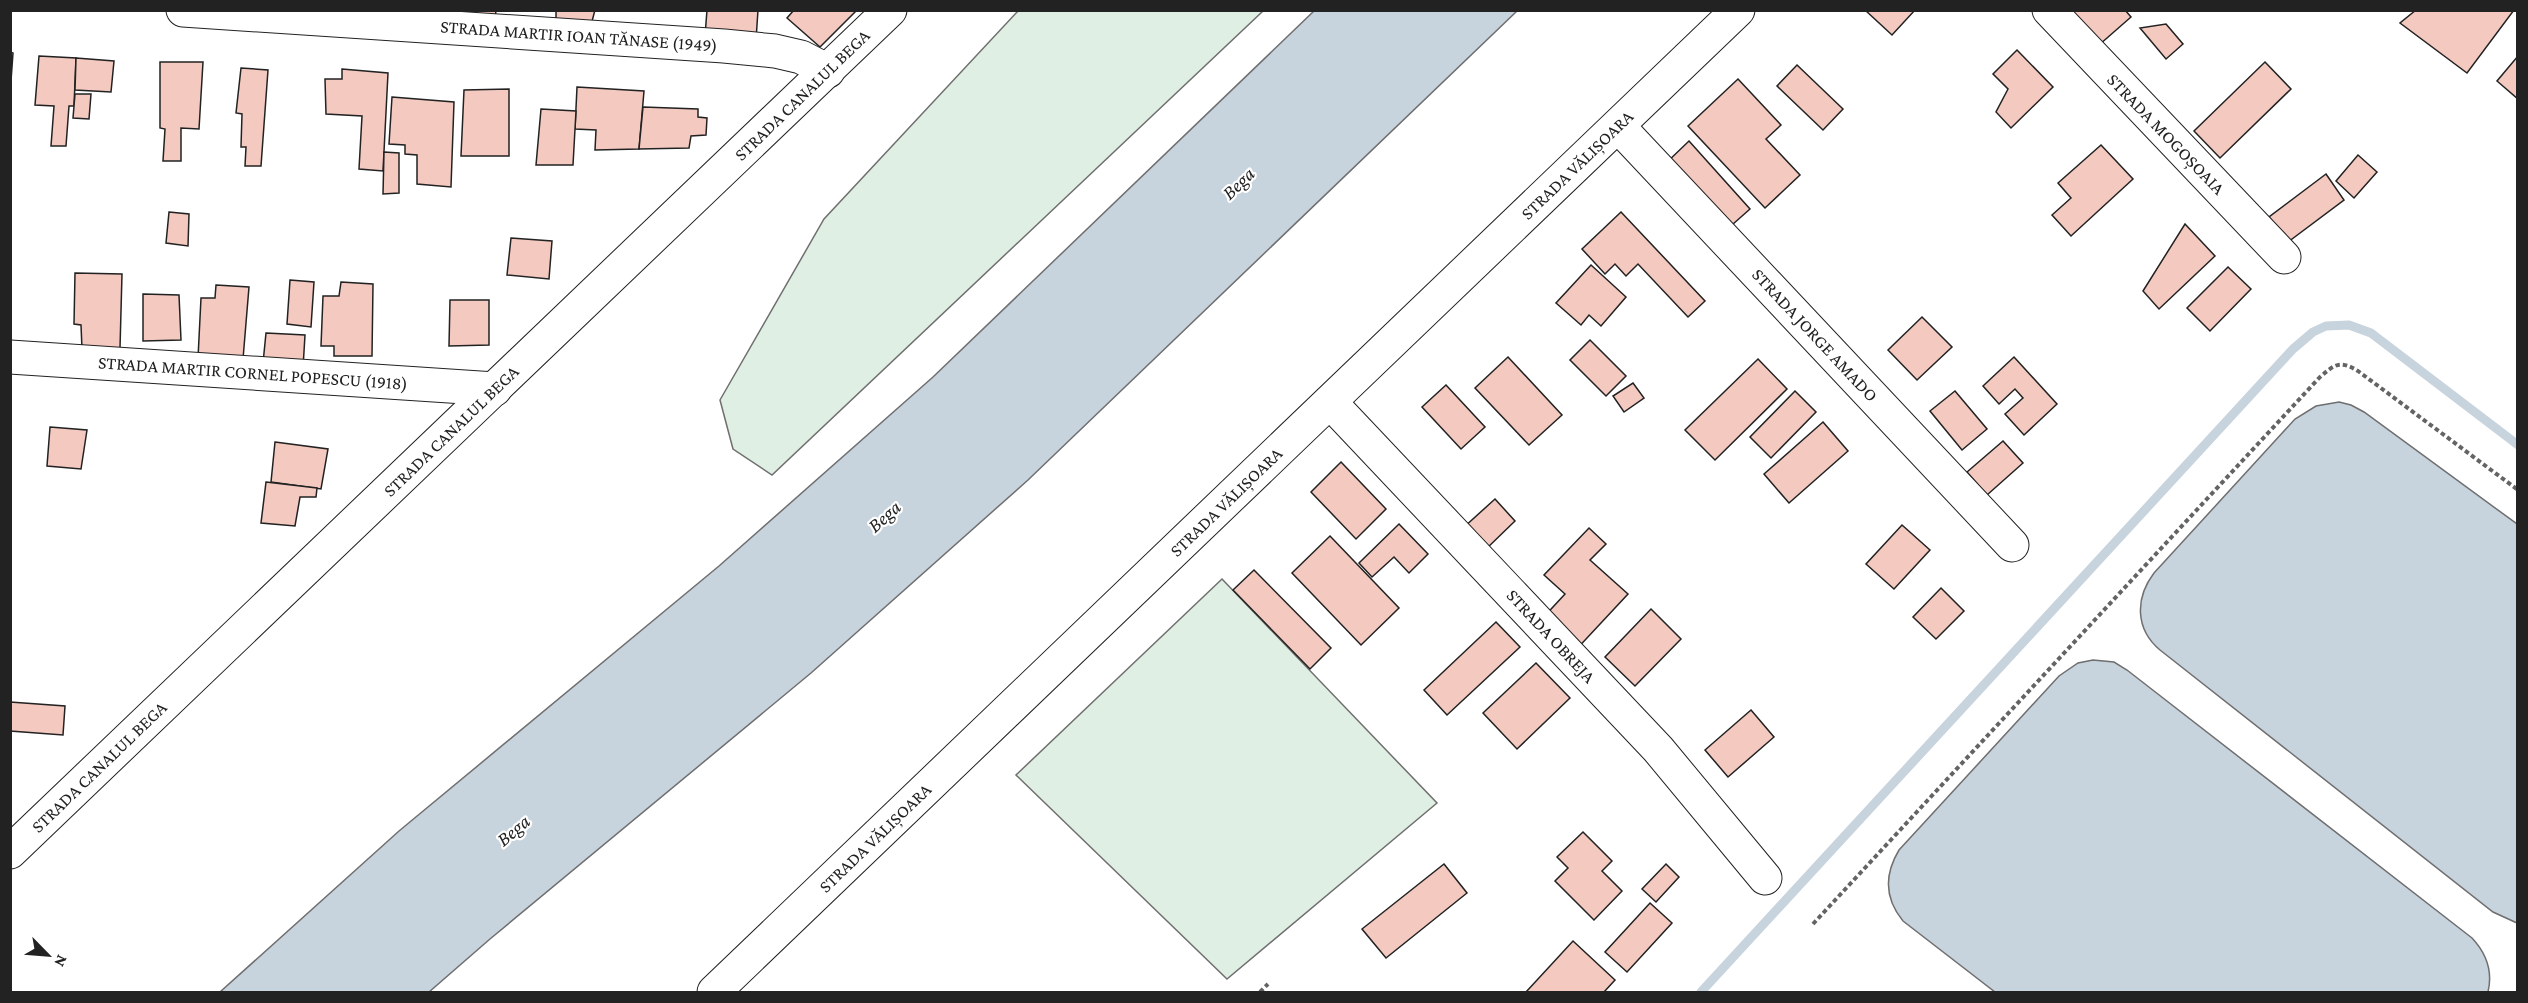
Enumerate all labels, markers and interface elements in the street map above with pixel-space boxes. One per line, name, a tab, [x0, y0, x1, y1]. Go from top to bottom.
street label: STRADA MARTIR IOAN TĂNASE (1949)	[440, 16, 718, 57]
street label: STRADA CANALUL BEGA	[730, 25, 874, 165]
street label: STRADA MOGOȘOAIA	[2102, 69, 2229, 200]
street label: STRADA VĂLIȘOARA	[1517, 106, 1639, 225]
water label: Bega	[1217, 162, 1260, 204]
street label: STRADA JORGE AMADO	[1748, 264, 1882, 406]
street label: STRADA MARTIR CORNEL POPESCU (1918)	[97, 352, 408, 395]
street label: STRADA CANALUL BEGA	[379, 361, 523, 501]
street label: STRADA VĂLIȘOARA	[1166, 443, 1288, 562]
water label: Bega	[863, 496, 906, 537]
street label: STRADA OBREJA	[1503, 585, 1600, 687]
street label: STRADA CANALUL BEGA	[27, 697, 171, 837]
street label: STRADA VĂLIȘOARA	[815, 779, 937, 898]
water label: Bega	[492, 810, 535, 851]
north arrow	[18, 925, 78, 985]
text: N	[51, 953, 71, 970]

